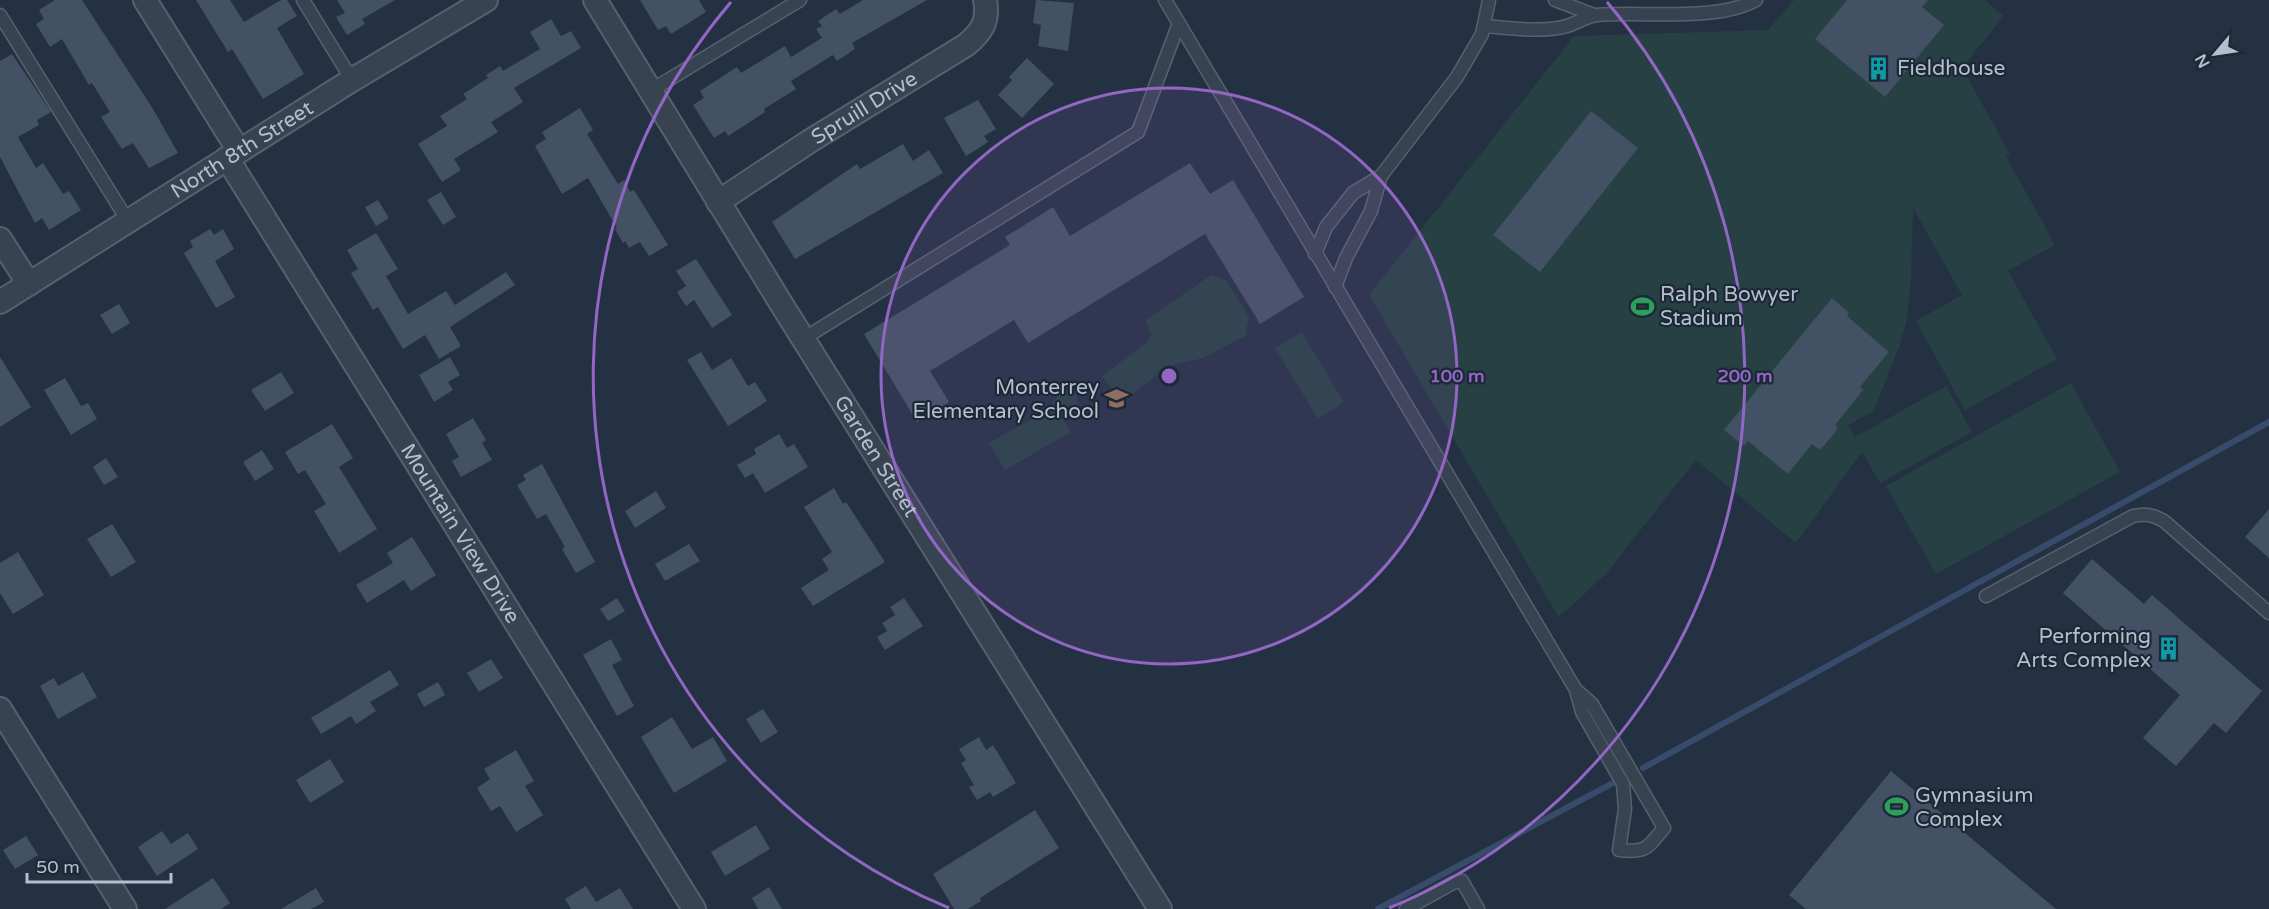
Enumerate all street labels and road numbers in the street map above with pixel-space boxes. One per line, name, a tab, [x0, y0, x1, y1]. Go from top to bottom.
street label: Spruill Drive	[807, 66, 922, 150]
street label: North 8th Street	[166, 95, 318, 204]
street label: Garden Street	[829, 391, 924, 522]
street label: Mountain View Drive	[395, 439, 526, 628]

